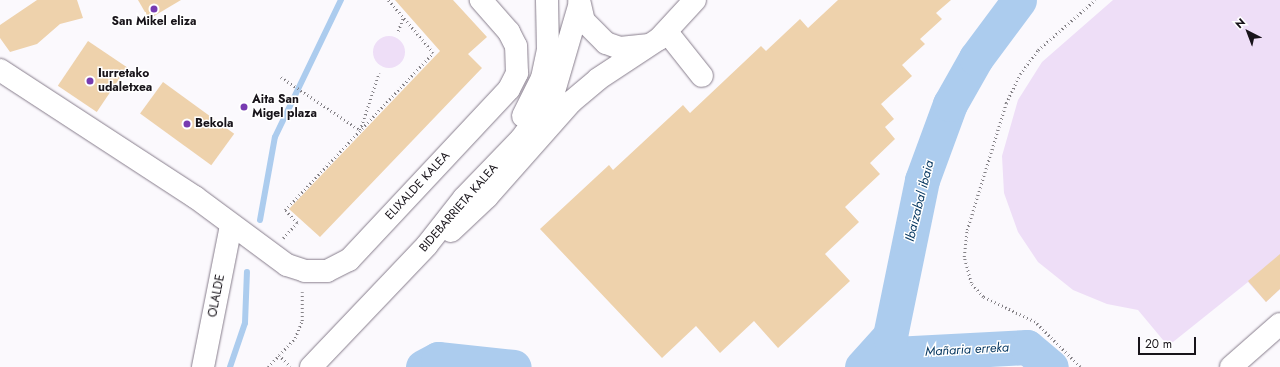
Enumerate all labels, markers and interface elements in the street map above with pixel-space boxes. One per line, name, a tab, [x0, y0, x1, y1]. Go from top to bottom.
marker: San Mikel eliza	[149, 4, 159, 14]
north arrow	[1228, 12, 1268, 52]
text: N	[1231, 14, 1249, 32]
place label: San Mikel eliza	[111, 15, 197, 29]
place label: Iurretako udaletxea	[98, 67, 152, 95]
marker: Iurretako udaletxea	[85, 76, 95, 86]
place label: Aita San Migel plaza	[252, 93, 317, 121]
marker: Aita San Migel plaza	[239, 102, 249, 112]
place label: Bekola	[195, 117, 233, 131]
marker: Bekola	[182, 119, 192, 129]
street label: ELIXALDE KALEA	[383, 149, 453, 223]
water label: Ibaizabal ibaia	[902, 159, 938, 243]
street label: BIDEBARRIETA KALEA	[417, 161, 501, 255]
street label: OLALDE	[206, 273, 228, 319]
scale bar	[1140, 329, 1198, 355]
text: 20 m	[1145, 335, 1172, 353]
water label: Mañaria erreka	[925, 340, 1009, 360]

